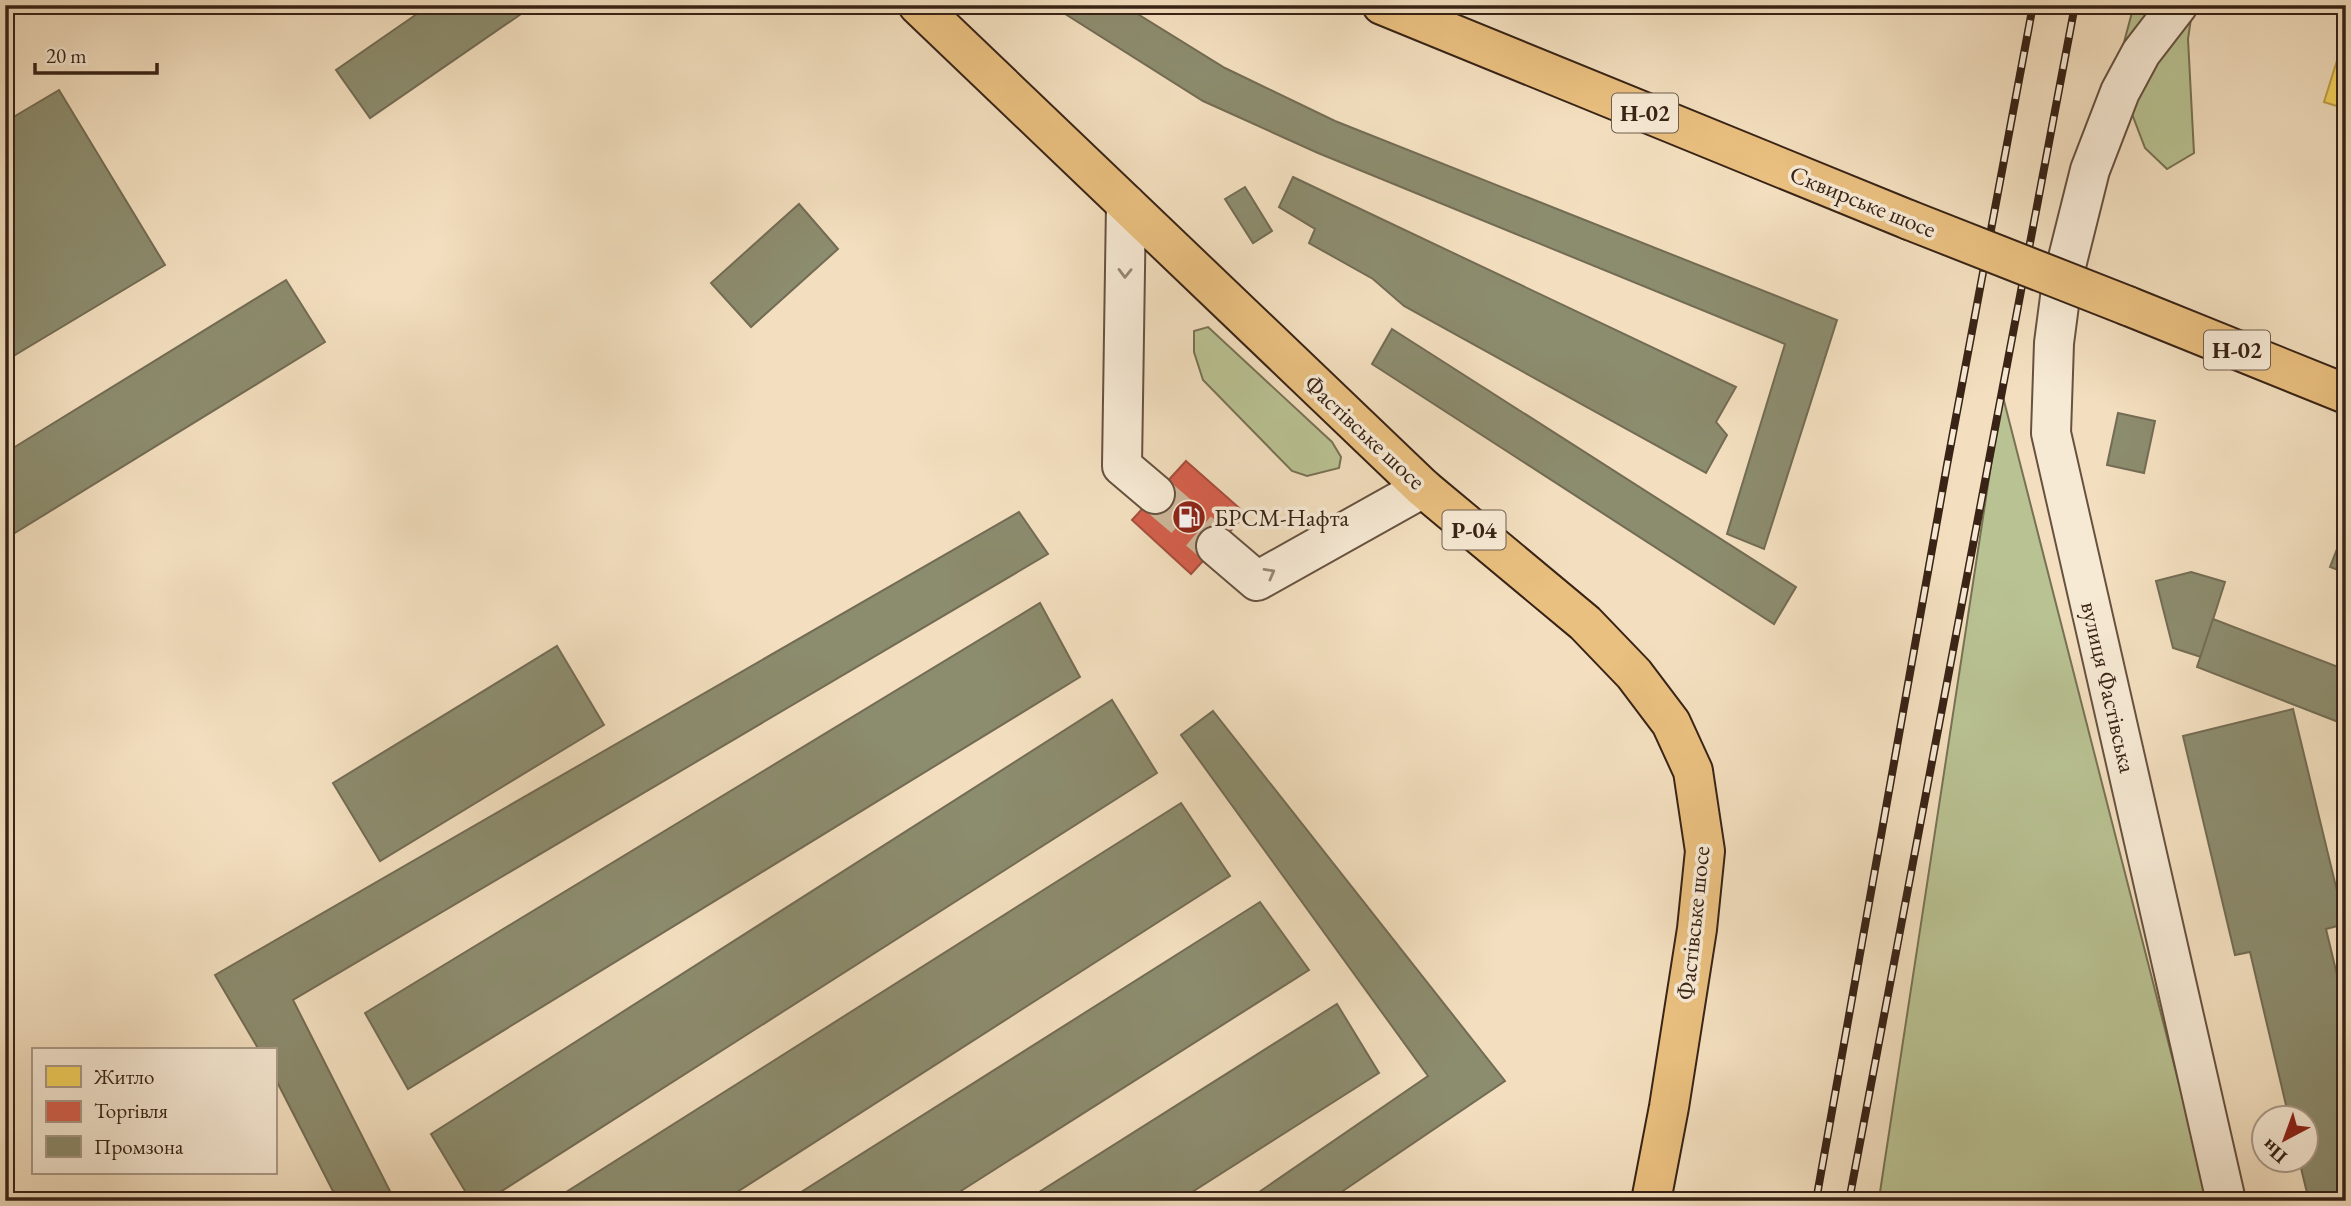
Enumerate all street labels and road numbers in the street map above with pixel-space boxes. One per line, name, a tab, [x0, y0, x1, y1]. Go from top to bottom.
road number: Н-02	[1612, 94, 1678, 132]
street label: Сквирське шосе	[1785, 158, 1941, 244]
road number: Н-02	[2204, 330, 2270, 370]
street label: Фастівське шосе	[1298, 368, 1432, 496]
road number: Р-04	[1442, 510, 1506, 550]
street label: вулиця Фастівська	[2074, 598, 2144, 776]
street label: Фастівське шосе	[1670, 845, 1716, 1001]

